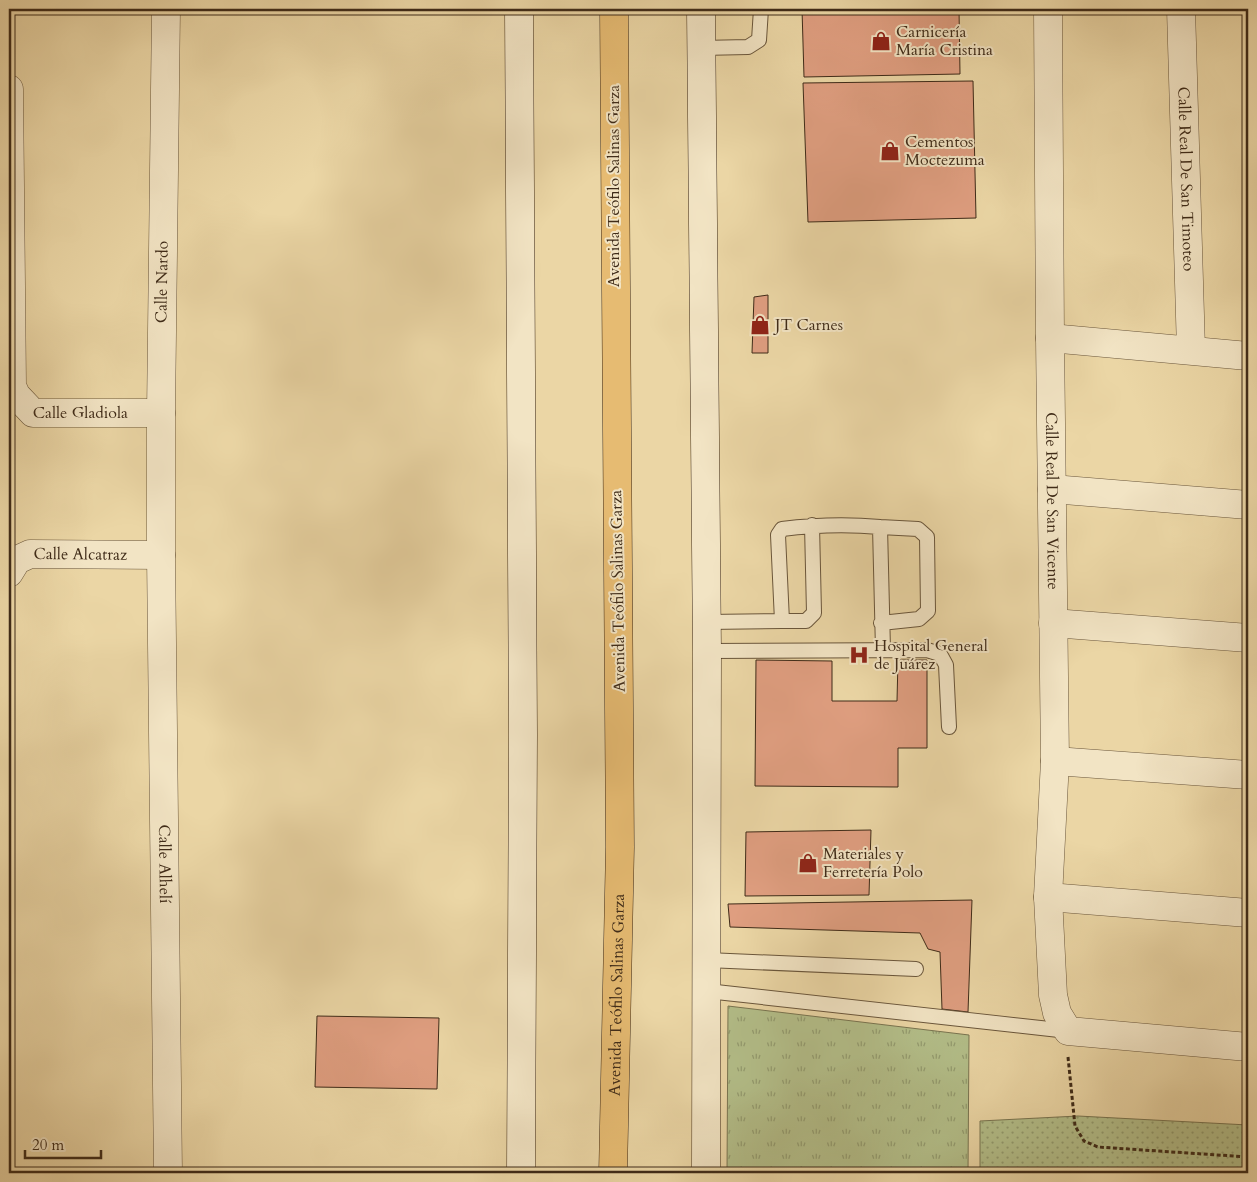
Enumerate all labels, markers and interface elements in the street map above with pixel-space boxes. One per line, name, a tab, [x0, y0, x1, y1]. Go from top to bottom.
place label: Carnicería María Cristina	[896, 21, 993, 61]
shop icon: Carnicería María Cristina	[870, 30, 892, 52]
street label: Avenida Teófilo Salinas Garza	[603, 85, 625, 287]
street label: Calle Real De San Timoteo	[1172, 86, 1200, 272]
place label: Cementos Moctezuma	[905, 131, 985, 171]
shop icon: Cementos Moctezuma	[879, 140, 901, 162]
street label: Calle Nardo	[150, 240, 174, 323]
shop icon: JT Carnes	[749, 314, 771, 336]
place label: JT Carnes	[773, 314, 843, 336]
street label: Calle Gladiola	[33, 402, 128, 424]
street label: Calle Real De San Vicente	[1040, 412, 1064, 590]
street label: Avenida Teófilo Salinas Garza	[605, 490, 631, 692]
street label: Calle Alcatraz	[34, 543, 127, 566]
place label: Hospital General de Juárez	[874, 635, 988, 675]
hospital icon: Hospital General de Juárez	[848, 644, 870, 666]
street label: Calle Alhelí	[153, 824, 176, 904]
place label: Materiales y Ferretería Polo	[823, 843, 923, 883]
shop icon: Materiales y Ferretería Polo	[797, 852, 819, 874]
street label: Avenida Teófilo Salinas Garza	[604, 894, 630, 1096]
scale bar	[25, 1127, 101, 1159]
text: 20 m	[32, 1135, 64, 1155]

